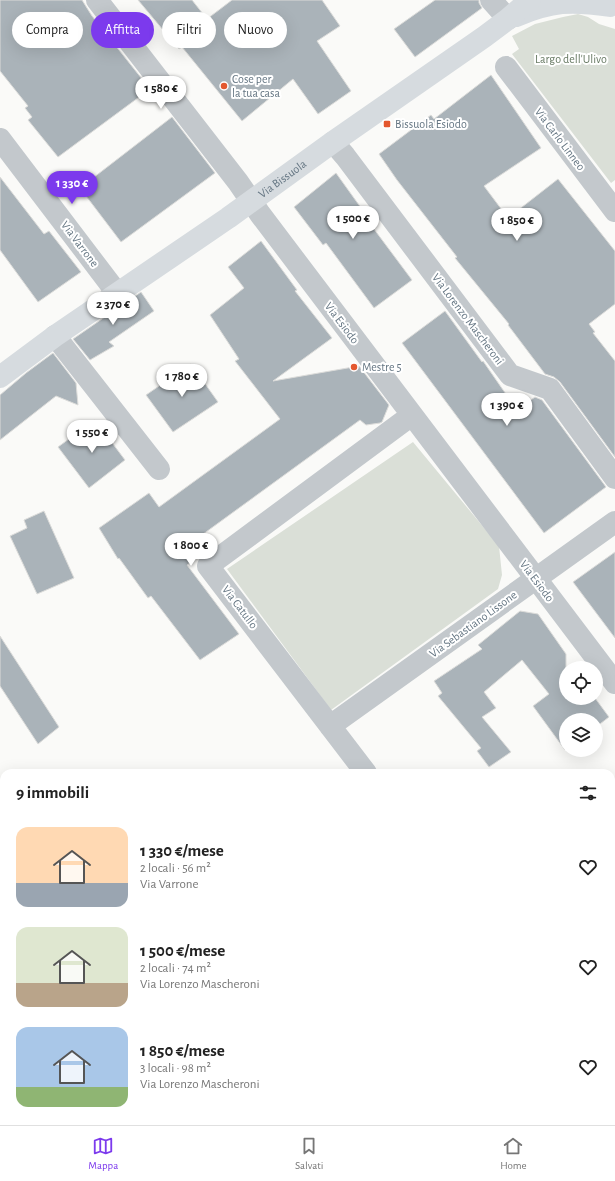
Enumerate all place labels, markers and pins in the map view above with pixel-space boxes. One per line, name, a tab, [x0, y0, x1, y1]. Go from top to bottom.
place label: Cose per la tua casa	[232, 73, 280, 99]
pin: 1 580 €	[124, 76, 198, 110]
marker: Cose per la tua casa	[219, 81, 229, 91]
place label: Bissuola Esiodo	[395, 118, 467, 130]
marker: Bissuola Esiodo	[382, 119, 392, 129]
pin: 1 330 €	[35, 171, 109, 205]
pin: 1 500 €	[316, 206, 390, 240]
pin: 1 850 €	[480, 208, 554, 242]
pin: 2 370 €	[76, 292, 150, 326]
place label: Mestre 5	[362, 361, 401, 373]
marker: Mestre 5	[349, 362, 359, 372]
pin: 1 780 €	[145, 364, 219, 398]
pin: 1 390 €	[470, 393, 544, 427]
pin: 1 550 €	[55, 420, 129, 454]
pin: 1 800 €	[154, 533, 228, 567]

